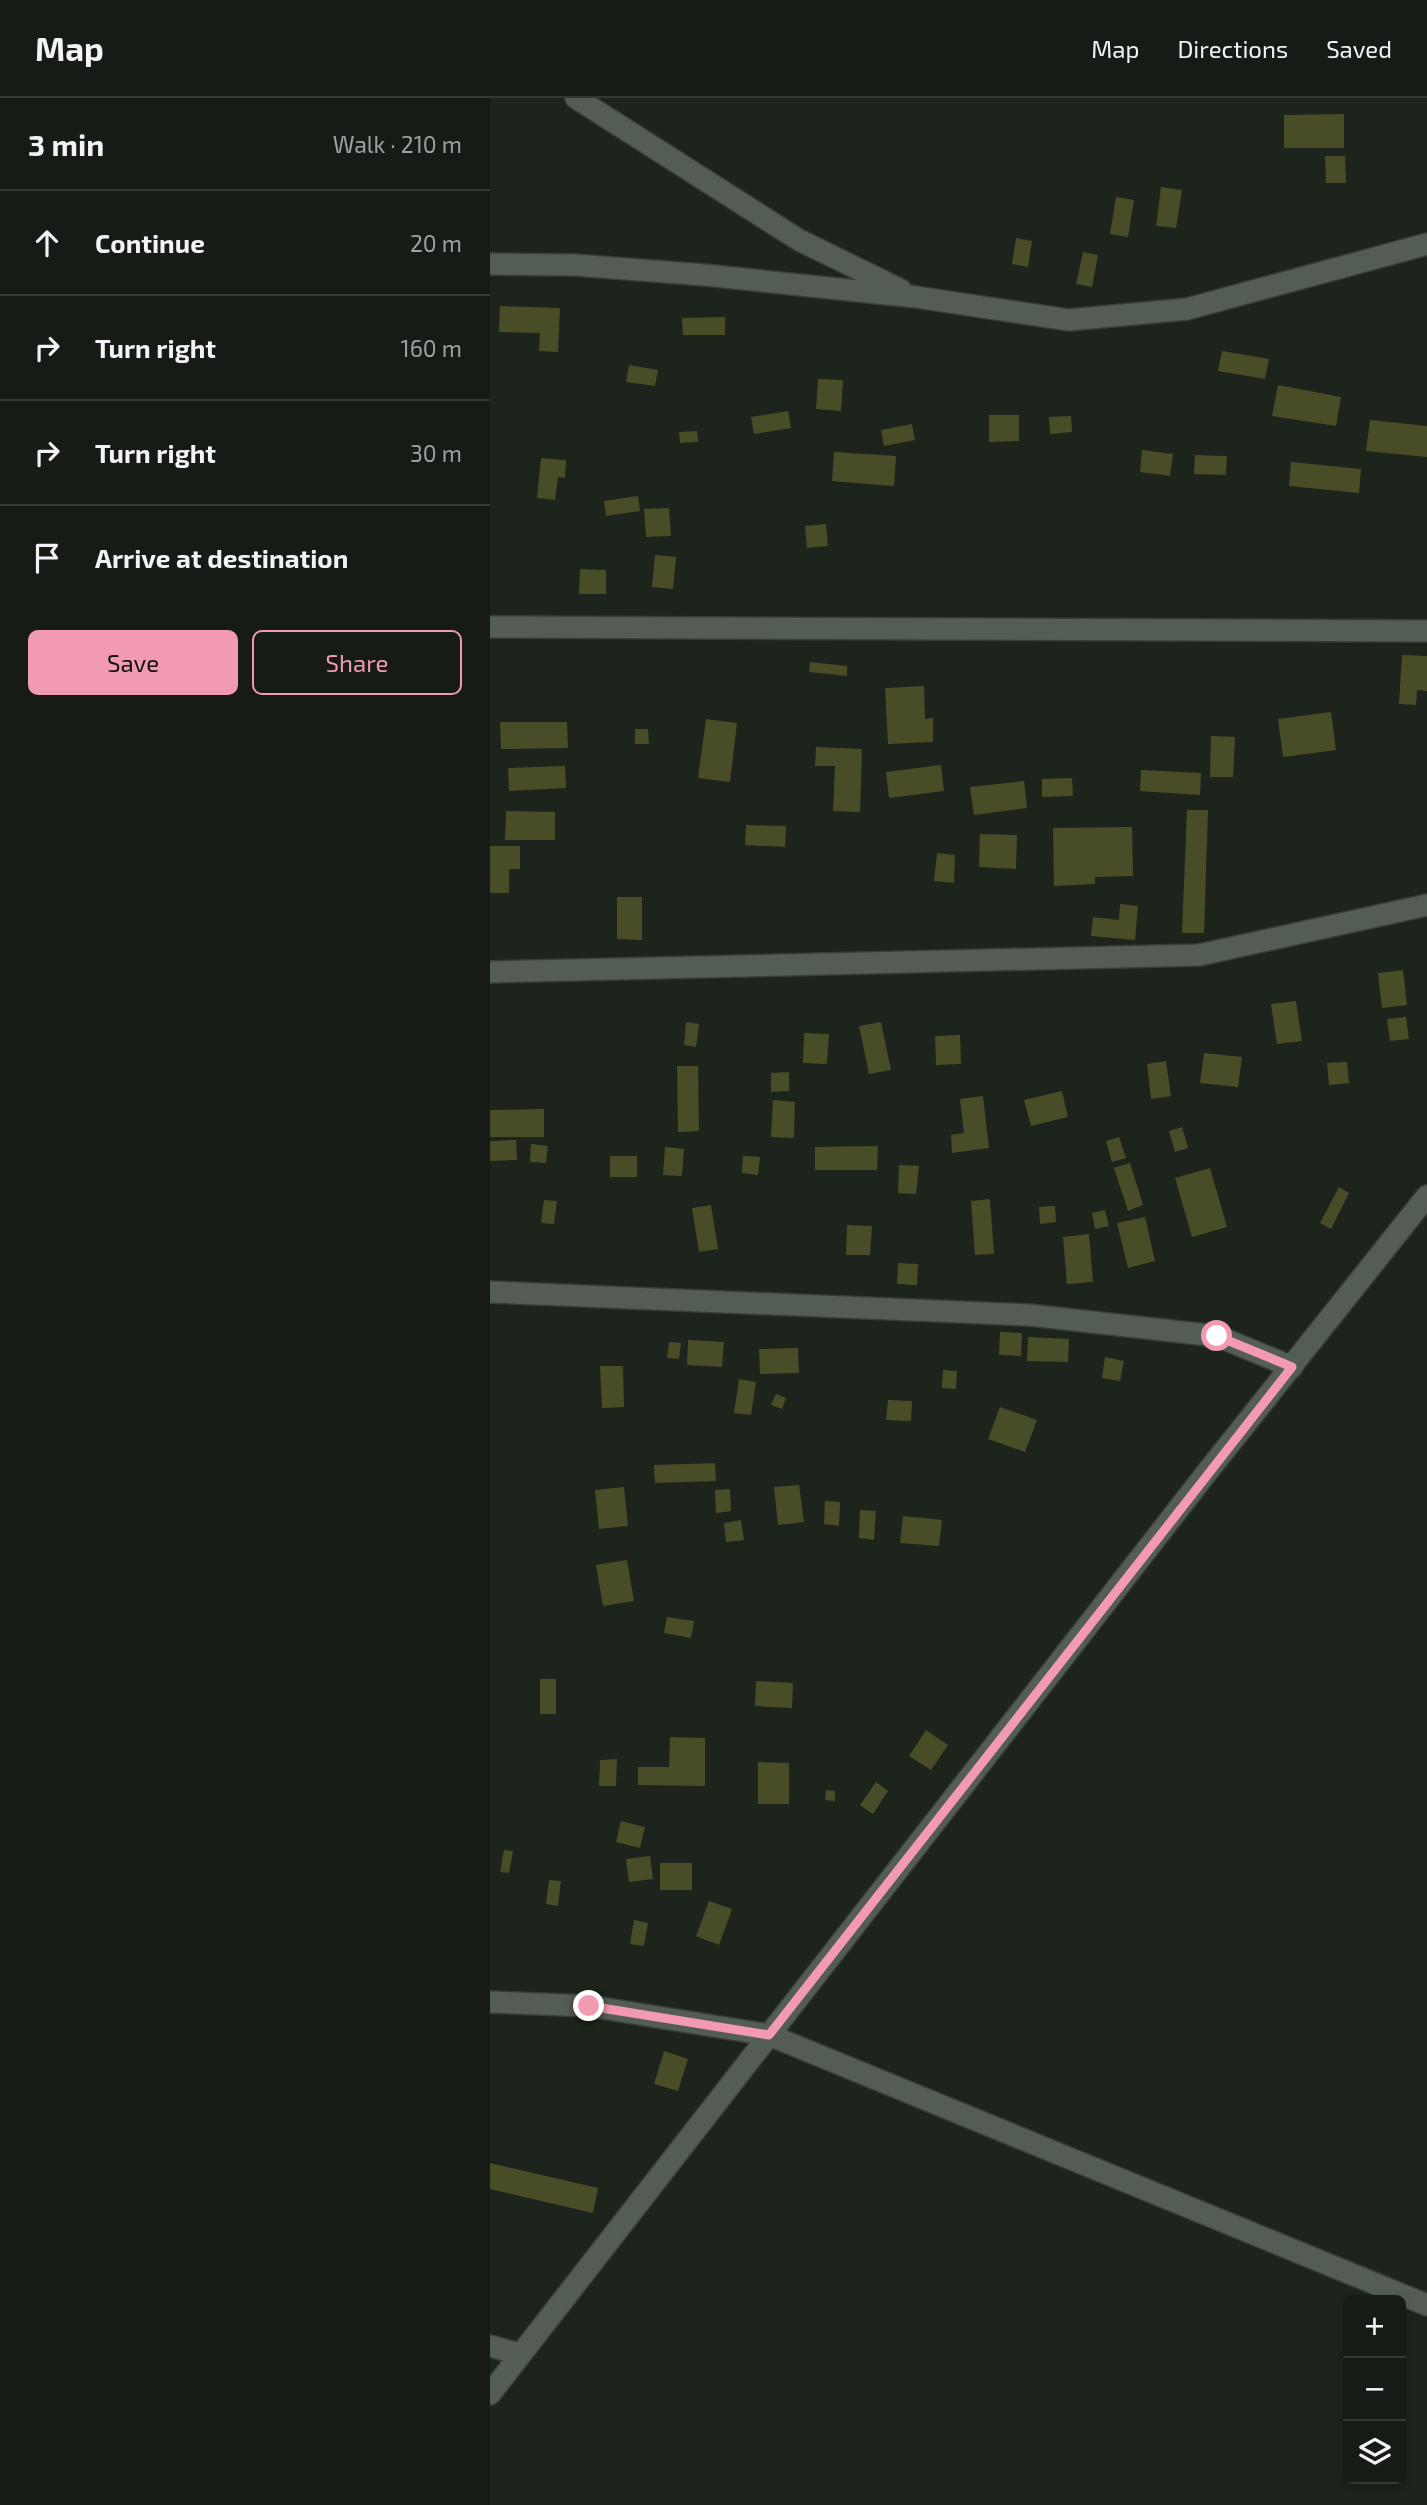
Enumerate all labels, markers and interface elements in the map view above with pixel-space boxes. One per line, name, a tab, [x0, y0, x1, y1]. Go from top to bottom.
text: Map	[35, 28, 104, 68]
text: Map	[1091, 34, 1139, 63]
text: Directions	[1177, 34, 1288, 63]
text: Saved	[1326, 34, 1392, 63]
text: 3 min	[28, 126, 104, 162]
text: Walk · 210 m	[333, 130, 462, 158]
icon: ahead	[28, 224, 66, 262]
text: Continue	[95, 227, 205, 258]
text: 20 m	[410, 229, 462, 257]
icon: right	[28, 329, 66, 367]
text: Turn right	[95, 332, 216, 363]
text: 160 m	[401, 334, 462, 362]
icon: right	[28, 434, 66, 472]
text: Turn right	[95, 437, 216, 468]
text: 30 m	[410, 439, 462, 467]
icon: arrive	[28, 539, 66, 577]
text: Arrive at destination	[95, 542, 348, 573]
button: Save	[28, 630, 238, 695]
button: Share	[252, 630, 462, 695]
route start	[1201, 1320, 1232, 1351]
route end	[573, 1990, 604, 2021]
map controls	[1343, 2295, 1406, 2484]
button: +	[1343, 2295, 1406, 2358]
button: −	[1343, 2358, 1406, 2421]
button: layers	[1343, 2421, 1406, 2484]

